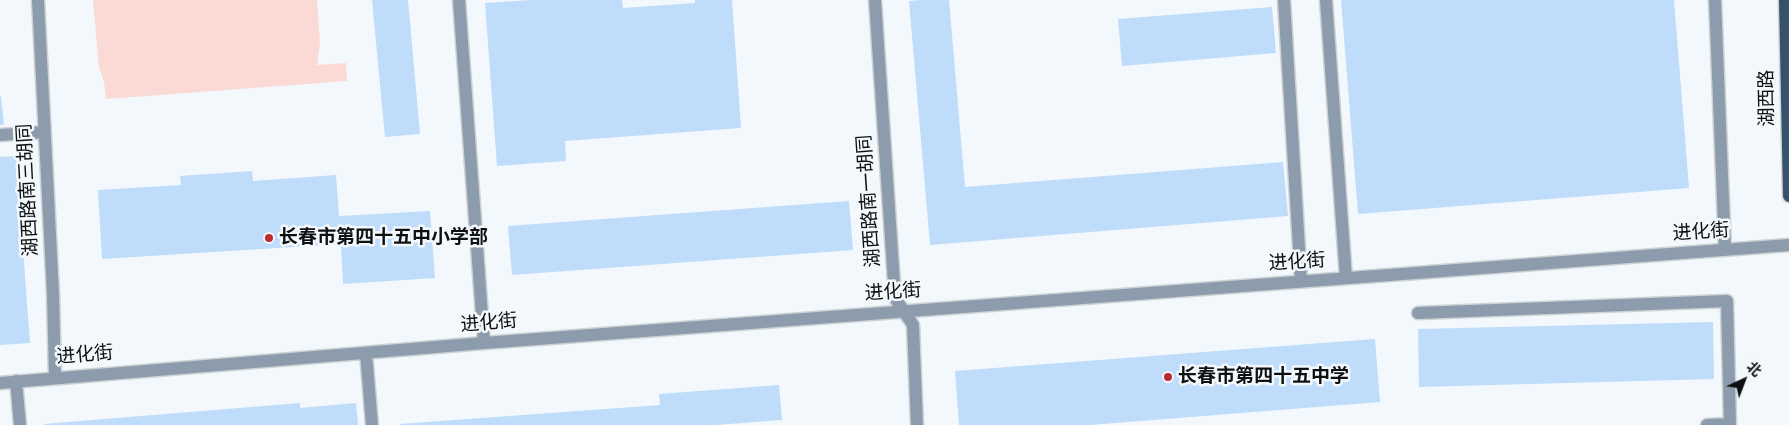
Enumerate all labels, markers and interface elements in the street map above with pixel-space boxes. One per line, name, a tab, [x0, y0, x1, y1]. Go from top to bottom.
street label: 湖西路	[1756, 69, 1780, 127]
street label: 湖西路南三胡同	[14, 123, 44, 257]
street label: 湖西路南一胡同	[854, 134, 886, 268]
street label: 进化街	[1672, 220, 1730, 246]
place label: 长春市第四十五中小学部	[279, 227, 488, 249]
marker: 长春市第四十五中小学部	[263, 232, 275, 244]
street label: 进化街	[1268, 250, 1326, 276]
street label: 进化街	[864, 280, 922, 306]
street label: 进化街	[460, 310, 518, 338]
street label: 进化街	[56, 342, 114, 370]
north arrow	[1719, 355, 1769, 405]
text: 北	[1742, 357, 1766, 381]
place label: 长春市第四十五中学	[1178, 366, 1349, 388]
marker: 长春市第四十五中学	[1162, 371, 1174, 383]

